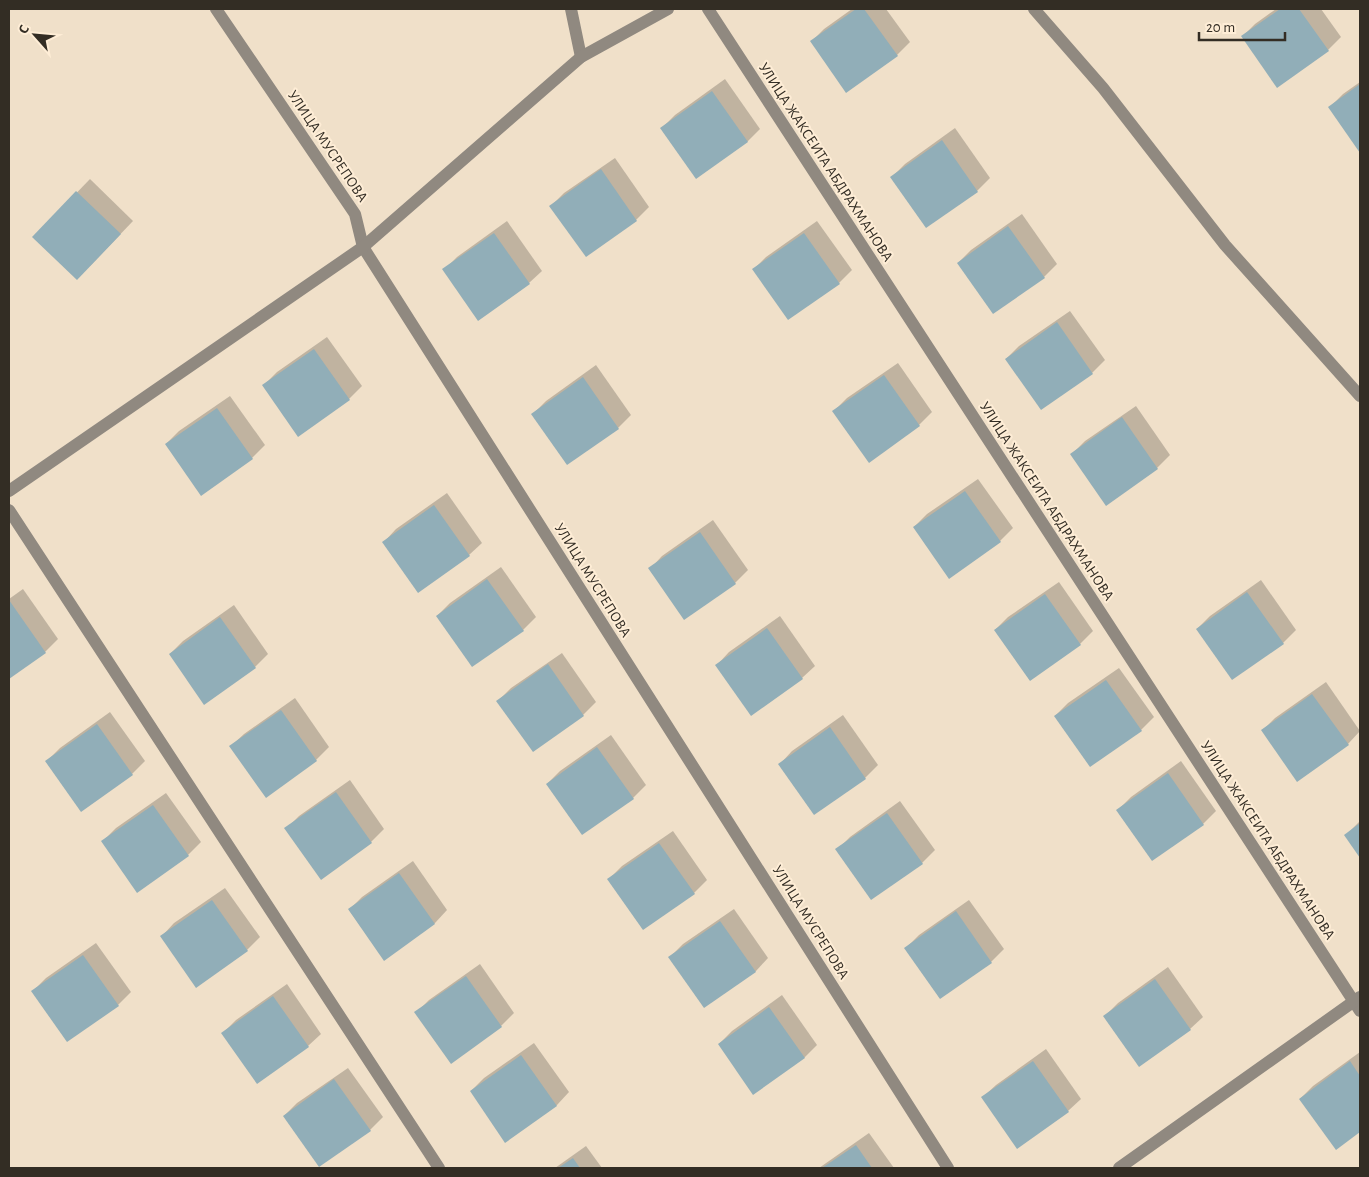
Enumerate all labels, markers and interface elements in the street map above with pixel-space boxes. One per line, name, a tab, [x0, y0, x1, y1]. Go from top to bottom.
north arrow	[10, 10, 60, 60]
scale bar	[1199, 10, 1285, 42]
text: 20 m	[1206, 20, 1235, 35]
text: С	[16, 23, 32, 36]
street label: УЛИЦА ЖАКСЕИТА АБДРАХМАНОВА	[756, 60, 896, 265]
street label: УЛИЦА МУСРЕПОВА	[285, 88, 371, 205]
street label: УЛИЦА ЖАКСЕИТА АБДРАХМАНОВА	[977, 399, 1117, 604]
street label: УЛИЦА МУСРЕПОВА	[551, 521, 634, 640]
street label: УЛИЦА ЖАКСЕИТА АБДРАХМАНОВА	[1198, 738, 1338, 943]
street label: УЛИЦА МУСРЕПОВА	[769, 863, 852, 982]

